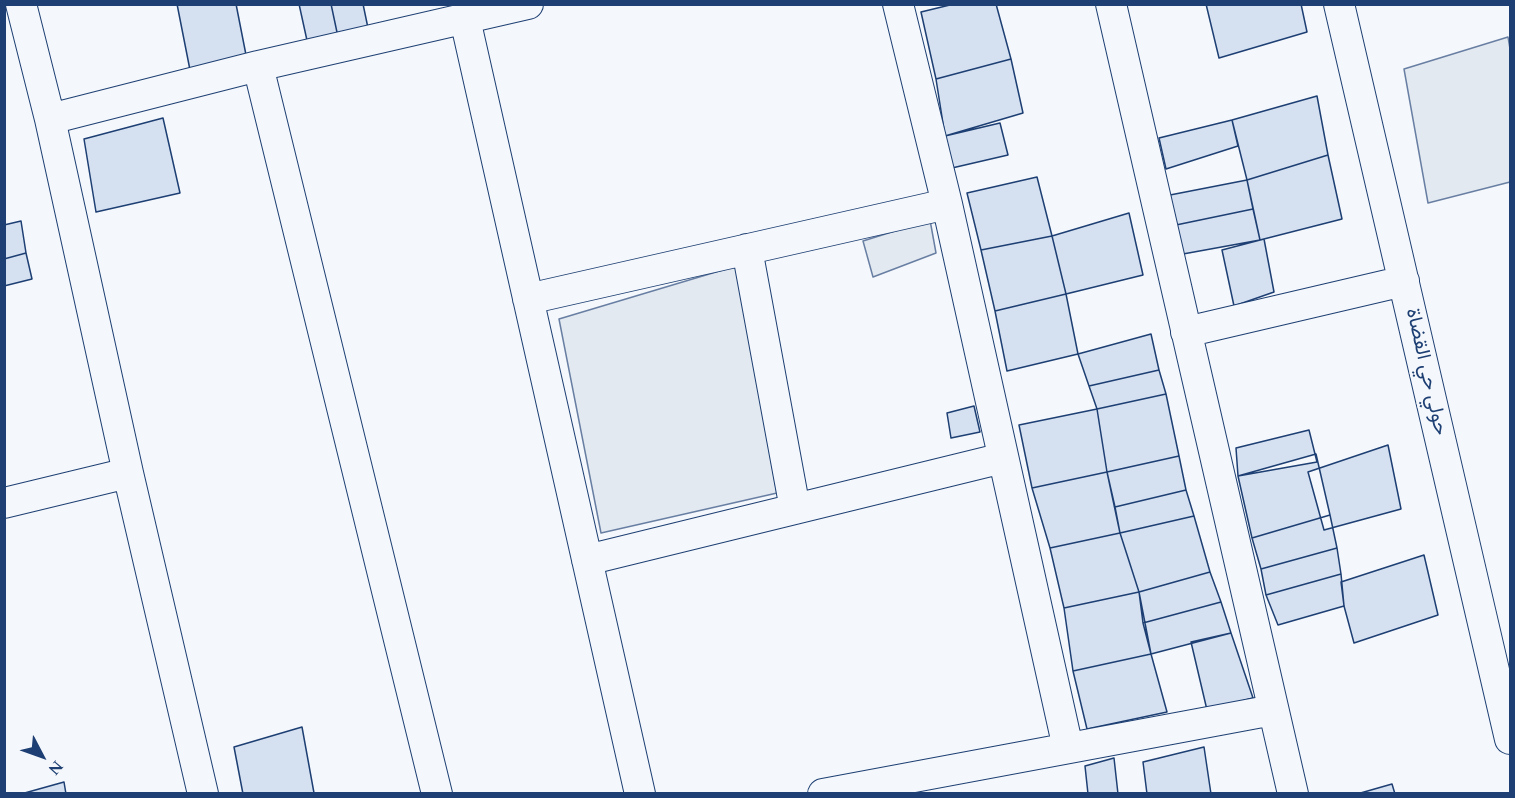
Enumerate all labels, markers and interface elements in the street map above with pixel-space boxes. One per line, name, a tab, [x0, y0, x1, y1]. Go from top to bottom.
street label: حولي حي القضاة	[1399, 306, 1451, 438]
north arrow	[12, 726, 72, 786]
text: N	[42, 755, 69, 781]

